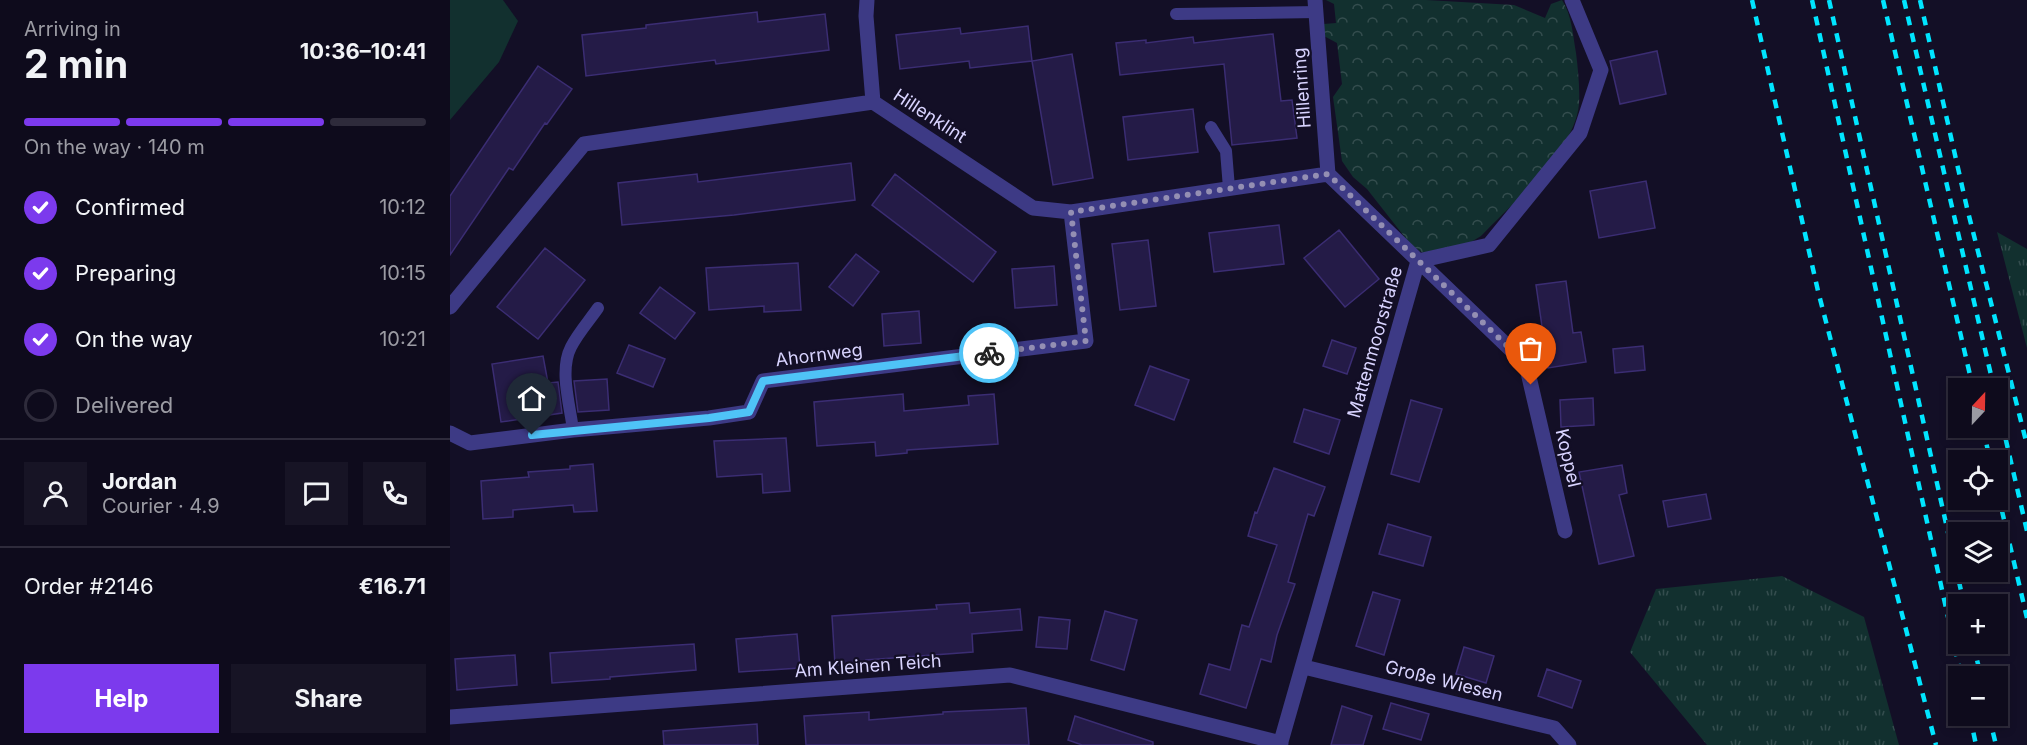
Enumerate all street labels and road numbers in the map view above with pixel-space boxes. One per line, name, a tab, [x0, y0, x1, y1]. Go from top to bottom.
street label: Hillenring	[1288, 47, 1315, 129]
street label: Hillenklint	[890, 84, 971, 147]
street label: Mattenmoorstraße	[1343, 264, 1406, 420]
street label: Ahornweg	[774, 339, 864, 370]
street label: Koppel	[1552, 427, 1585, 489]
street label: Am Kleinen Teich	[794, 650, 942, 681]
street label: Große Wiesen	[1383, 656, 1505, 705]

